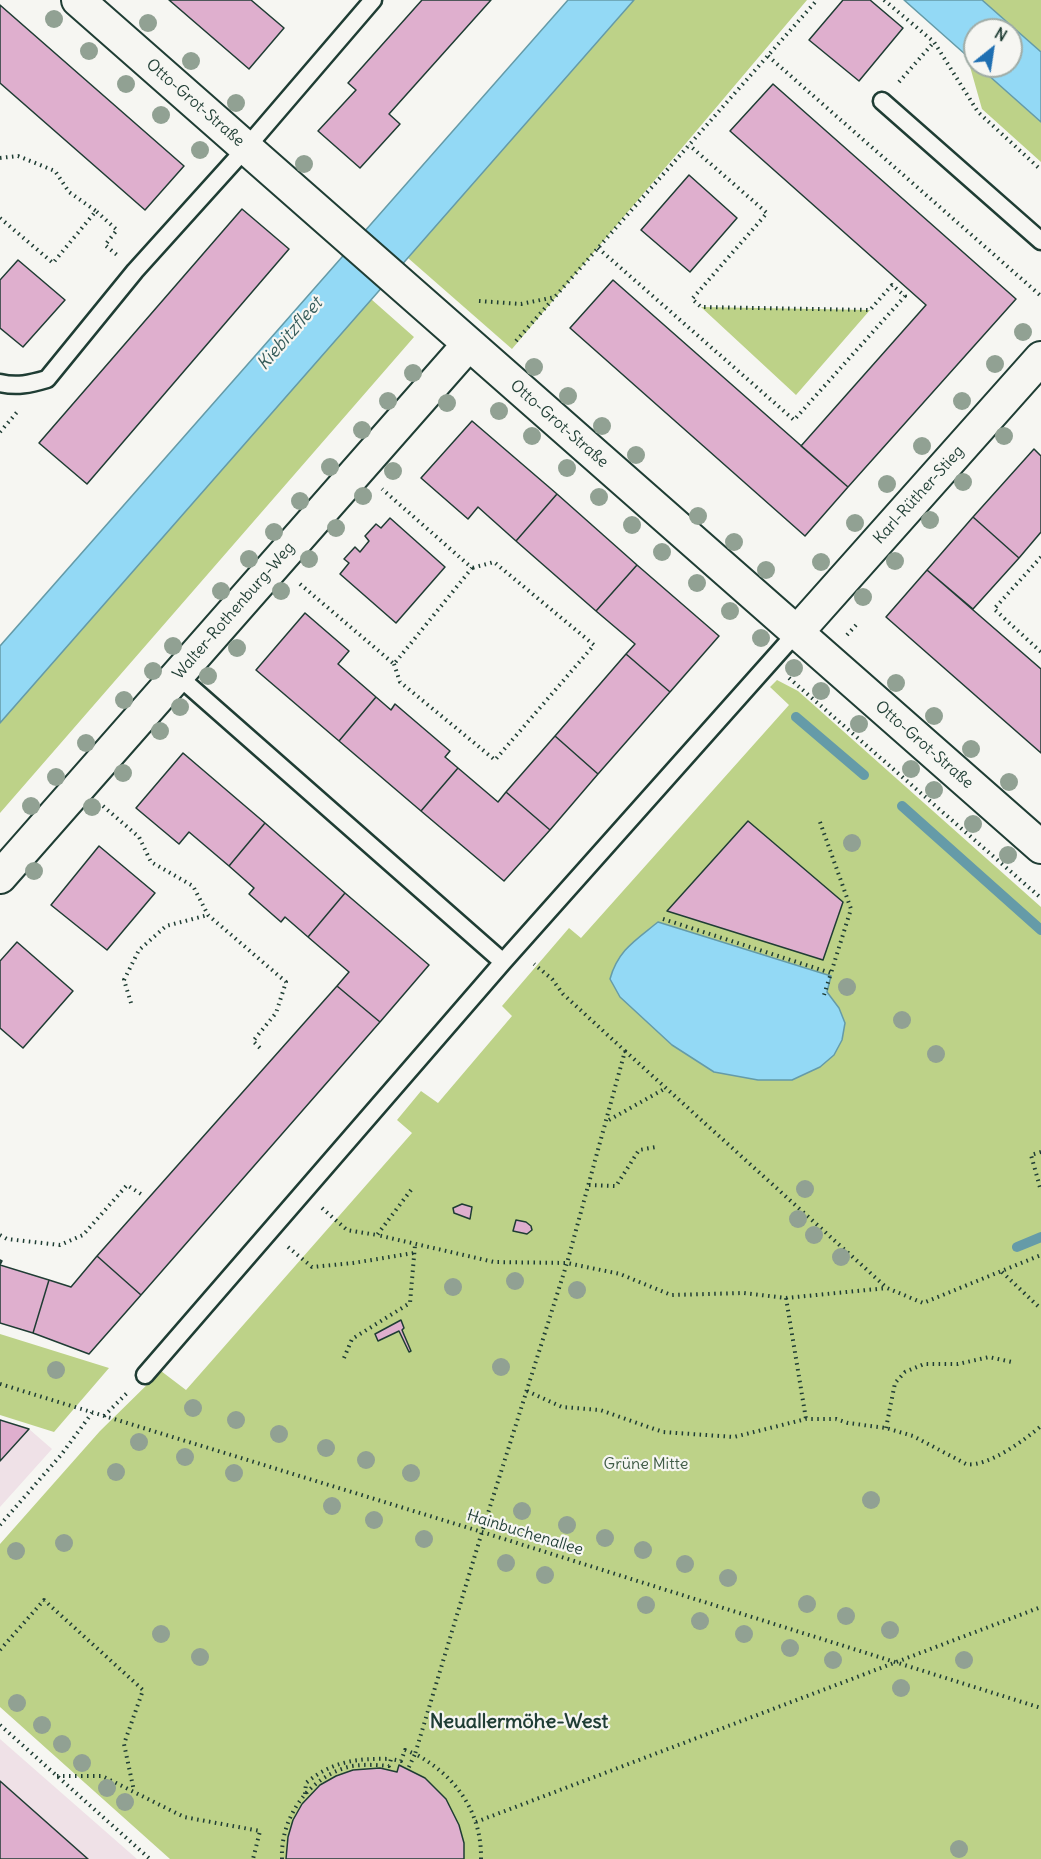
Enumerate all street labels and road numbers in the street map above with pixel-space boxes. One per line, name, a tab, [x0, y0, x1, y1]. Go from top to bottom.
street label: Otto-Grot-Straße	[142, 55, 248, 151]
street label: Otto-Grot-Straße	[506, 376, 612, 472]
street label: Karl-Rüther-Stieg	[870, 442, 968, 548]
street label: Walter-Rothenburg-Weg	[169, 538, 299, 684]
street label: Otto-Grot-Straße	[871, 697, 977, 793]
street label: Hainbuchenallee	[465, 1506, 585, 1560]

